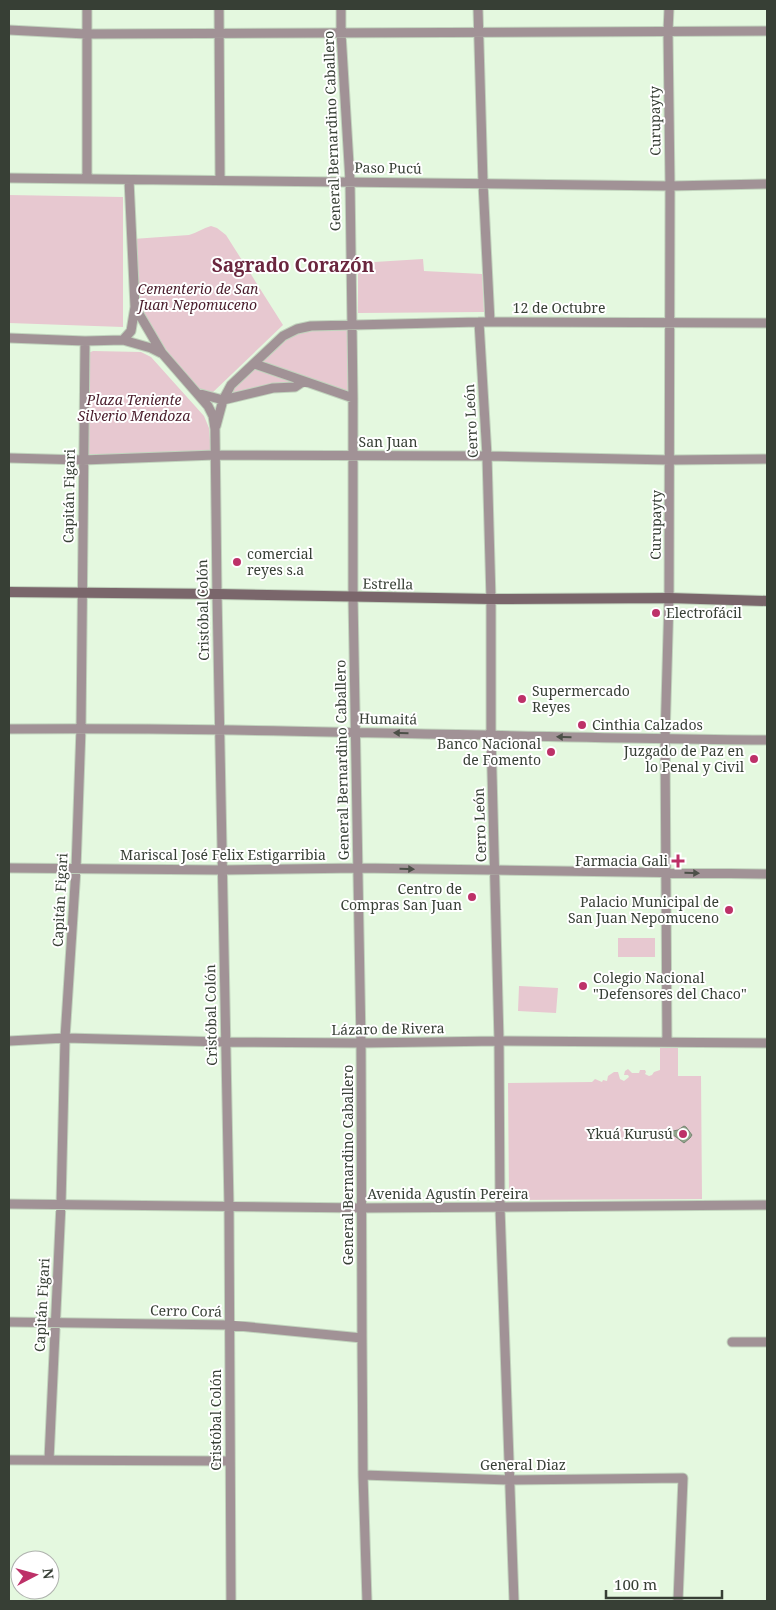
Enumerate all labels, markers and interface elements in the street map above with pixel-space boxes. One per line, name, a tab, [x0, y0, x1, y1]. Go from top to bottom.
street label: General Bernardino Caballero	[319, 30, 344, 232]
street label: Curupayty	[644, 86, 665, 156]
street label: Paso Pucú	[354, 157, 422, 178]
district label: Sagrado Corazón	[212, 252, 375, 278]
park label: Cementerio de San Juan Nepomuceno	[136, 279, 259, 314]
street label: 12 de Octubre	[513, 298, 605, 317]
street label: Cerro León	[459, 383, 482, 459]
park label: Plaza Teniente Silverio Mendoza	[78, 390, 191, 425]
street label: San Juan	[359, 432, 417, 451]
street label: Capitán Figari	[58, 448, 79, 543]
street label: Curupayty	[645, 490, 666, 560]
place label: comercial reyes s.a	[247, 544, 314, 579]
marker: comercial reyes s.a	[231, 556, 243, 568]
street label: Cristóbal Colón	[192, 559, 213, 661]
street label: Estrella	[363, 574, 414, 593]
place label: Electrofácil	[666, 603, 742, 622]
marker: Electrofácil	[650, 607, 662, 619]
street label: General Bernardino Caballero	[330, 660, 353, 860]
place label: Supermercado Reyes	[532, 681, 630, 716]
marker: Supermercado Reyes	[516, 693, 528, 705]
street label: Humaitá	[359, 708, 417, 729]
place label: Cinthia Calzados	[592, 715, 703, 734]
marker: Cinthia Calzados	[576, 719, 588, 731]
one-way arrow	[393, 729, 409, 737]
one-way arrow	[555, 733, 571, 741]
place label: Banco Nacional de Fomento	[437, 734, 542, 769]
place label: Juzgado de Paz en lo Penal y Civil	[623, 741, 745, 776]
marker: Banco Nacional de Fomento	[545, 746, 557, 758]
marker: Juzgado de Paz en lo Penal y Civil	[748, 753, 760, 765]
street label: Cerro León	[469, 788, 490, 862]
street label: Mariscal José Felix Estigarribia	[120, 845, 326, 864]
place label: Farmacia Gali	[575, 851, 669, 870]
street label: Capitán Figari	[48, 852, 71, 948]
marker: Farmacia Gali	[672, 855, 684, 867]
one-way arrow	[399, 865, 415, 873]
one-way arrow	[684, 869, 700, 877]
place label: Centro de Compras San Juan	[340, 879, 462, 914]
marker: Centro de Compras San Juan	[466, 891, 478, 903]
place label: Palacio Municipal de San Juan Nepomuceno	[568, 892, 719, 927]
marker: Palacio Municipal de San Juan Nepomuceno	[723, 904, 735, 916]
street label: Cristóbal Colón	[200, 964, 221, 1066]
place label: Colegio Nacional "Defensores del Chaco"	[593, 968, 747, 1003]
marker: Colegio Nacional "Defensores del Chaco"	[577, 980, 589, 992]
street label: Lázaro de Rivera	[331, 1018, 445, 1039]
street label: General Bernardino Caballero	[338, 1065, 357, 1265]
place label: Ykuá Kurusú	[586, 1124, 673, 1143]
marker: Ykuá Kurusú	[677, 1128, 689, 1140]
street label: Avenida Agustín Pereira	[367, 1184, 529, 1203]
street label: Capitán Figari	[30, 1257, 53, 1353]
street label: Cerro Corá	[150, 1300, 222, 1321]
street label: Cristóbal Colón	[206, 1369, 225, 1471]
street label: General Diaz	[480, 1455, 566, 1474]
north arrow	[10, 1550, 60, 1600]
text: N	[38, 1567, 58, 1580]
scale bar	[606, 1568, 722, 1600]
text: 100 m	[614, 1574, 657, 1594]

